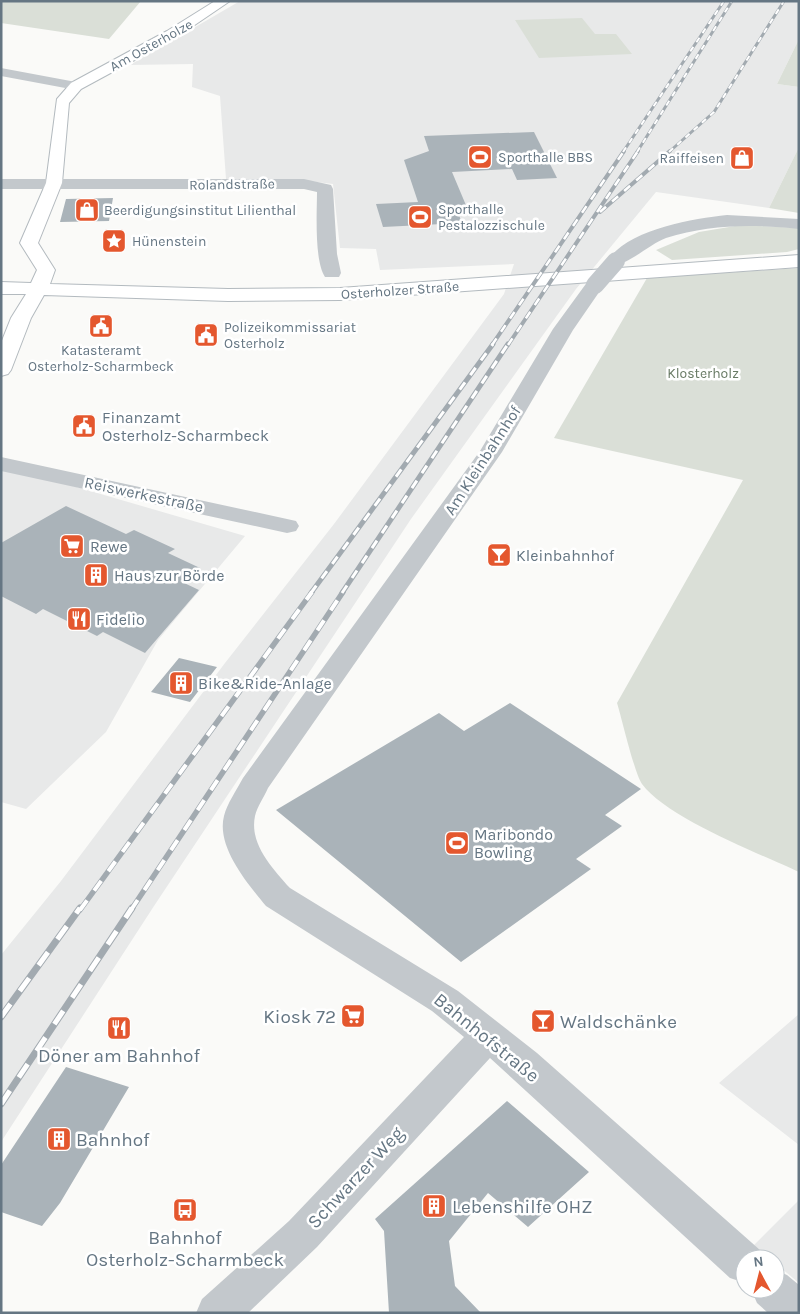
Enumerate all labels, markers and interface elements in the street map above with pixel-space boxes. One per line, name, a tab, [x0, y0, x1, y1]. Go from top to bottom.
street label: Am Osterholze	[107, 16, 196, 75]
sports icon: Sporthalle BBS	[467, 144, 493, 170]
shop icon: Raiffeisen	[729, 145, 755, 171]
place label: Sporthalle BBS	[498, 149, 593, 166]
place label: Raiffeisen	[660, 150, 724, 167]
street label: Rolandstraße	[189, 175, 275, 194]
shop icon: Beerdigungsinstitut Lilienthal	[74, 197, 100, 223]
place label: Sporthalle Pestalozzischule	[438, 201, 545, 234]
place label: Beerdigungsinstitut Lilienthal	[104, 202, 296, 219]
sports icon: Sporthalle Pestalozzischule	[407, 204, 433, 230]
place icon: Hünenstein	[101, 228, 127, 254]
place label: Hünenstein	[132, 233, 206, 250]
street label: Osterholzer Straße	[340, 278, 460, 303]
public building icon: Katasteramt Osterholz-Scharmbeck	[88, 313, 114, 339]
place label: Polizeikommissariat Osterholz	[224, 319, 356, 352]
public building icon: Polizeikommissariat Osterholz	[193, 322, 219, 348]
place label: Katasteramt Osterholz-Scharmbeck	[28, 342, 174, 375]
park label: Klosterholz	[667, 365, 739, 382]
street label: Am Kleinbahnhof	[440, 402, 525, 518]
place label: Finanzamt Osterholz-Scharmbeck	[102, 408, 269, 445]
public building icon: Finanzamt Osterholz-Scharmbeck	[71, 413, 97, 439]
street label: Reiswerkestraße	[83, 473, 205, 516]
supermarket icon: Rewe	[59, 533, 85, 559]
place label: Rewe	[90, 537, 128, 556]
bar icon: Kleinbahnhof	[486, 542, 512, 568]
place label: Kleinbahnhof	[516, 546, 615, 565]
building icon: Haus zur Börde	[83, 562, 109, 588]
place label: Haus zur Börde	[114, 566, 224, 585]
restaurant icon: Fidelio	[66, 606, 92, 632]
place label: Fidelio	[96, 610, 145, 629]
building icon: Bike&Ride-Anlage	[168, 670, 194, 696]
place label: Bike&Ride-Anlage	[198, 674, 332, 693]
place label: Maribondo Bowling	[474, 825, 553, 862]
sports icon: Maribondo Bowling	[444, 830, 470, 856]
street label: Bahnhofstraße	[429, 989, 543, 1087]
supermarket icon: Kiosk 72	[340, 1003, 366, 1029]
place label: Kiosk 72	[263, 1006, 336, 1028]
bar icon: Waldschänke	[530, 1008, 556, 1034]
place label: Waldschänke	[560, 1011, 677, 1033]
restaurant icon: Döner am Bahnhof	[106, 1015, 132, 1041]
place label: Döner am Bahnhof	[38, 1045, 200, 1067]
street label: Schwarzer Weg	[303, 1122, 409, 1233]
building icon: Bahnhof	[46, 1126, 72, 1152]
place label: Bahnhof	[76, 1129, 150, 1151]
building icon: Lebenshilfe OHZ	[421, 1193, 447, 1219]
place label: Lebenshilfe OHZ	[452, 1196, 593, 1218]
bus stop icon: Bahnhof Osterholz-Scharmbeck	[172, 1197, 198, 1223]
place label: Bahnhof Osterholz-Scharmbeck	[86, 1227, 284, 1271]
north arrow	[735, 1249, 785, 1299]
text: N	[752, 1253, 764, 1271]

